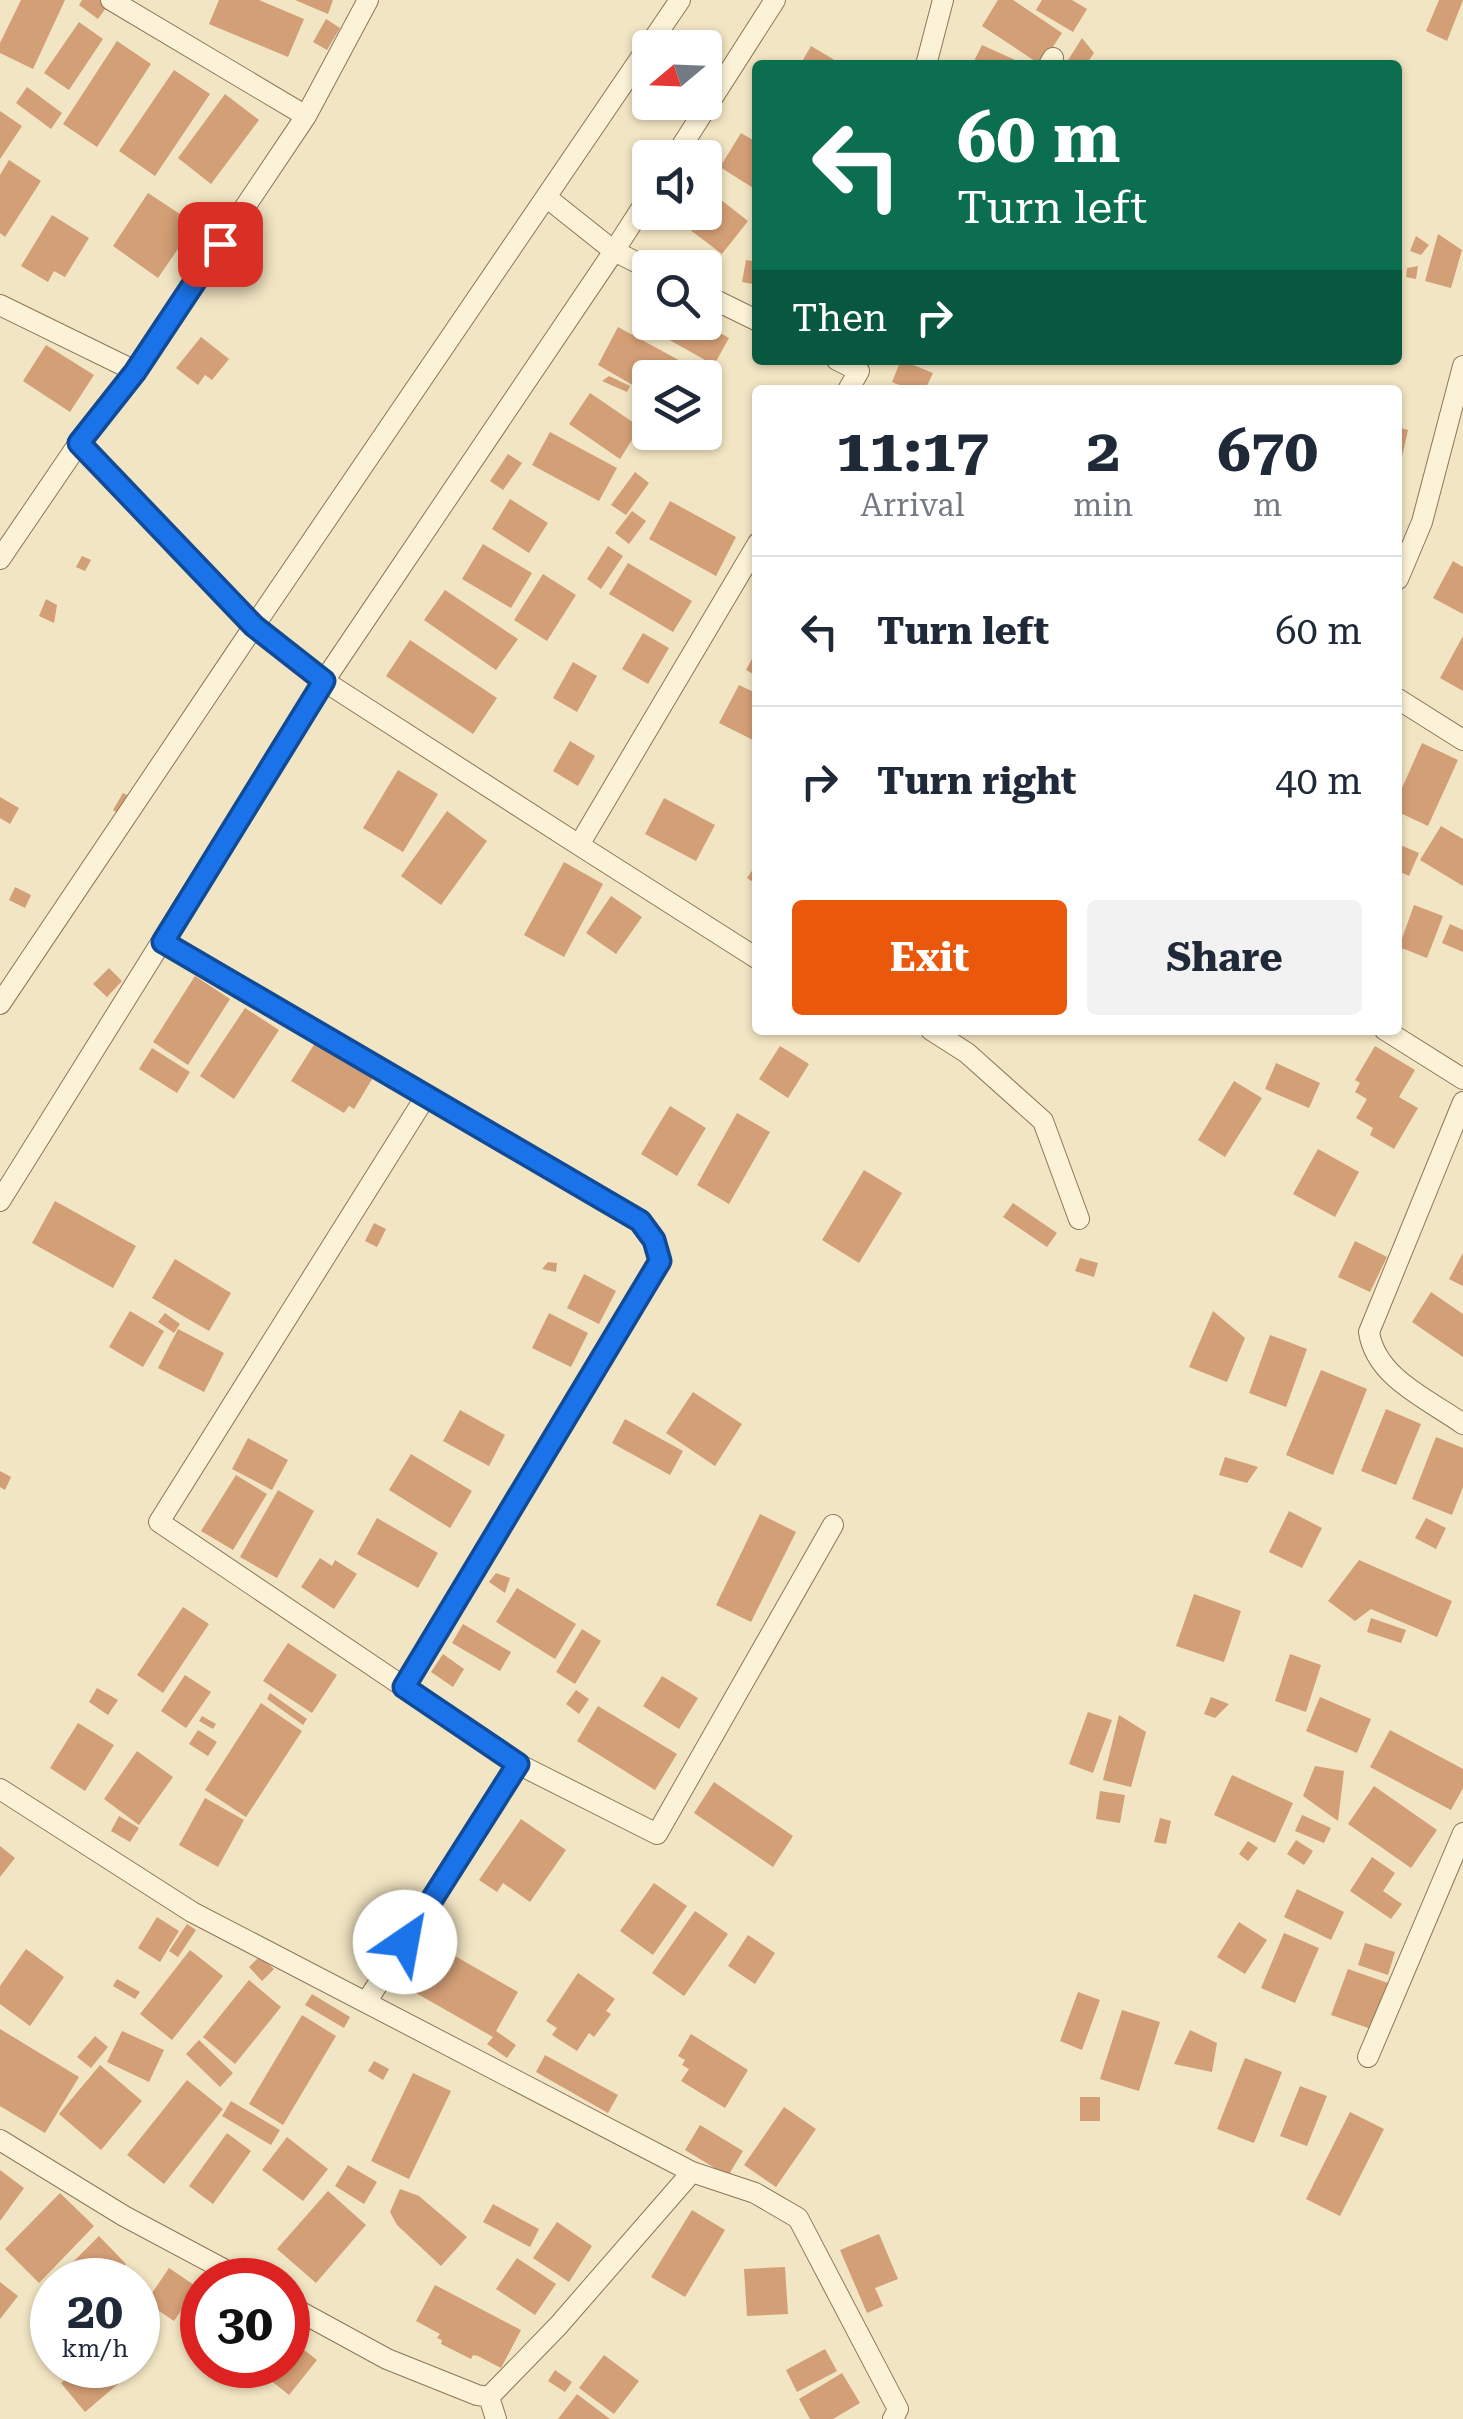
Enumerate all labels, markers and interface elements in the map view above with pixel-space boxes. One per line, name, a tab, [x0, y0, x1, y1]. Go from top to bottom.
north arrow	[632, 30, 722, 120]
map controls	[632, 30, 722, 450]
text: 60 m	[957, 97, 1121, 179]
icon: left	[792, 100, 922, 230]
button: sound	[632, 140, 722, 230]
text: Turn left	[957, 181, 1147, 234]
pin	[178, 202, 263, 287]
icon: arrive	[193, 217, 248, 272]
button: search	[632, 250, 722, 340]
icon: right	[907, 290, 962, 345]
text: Then	[792, 296, 887, 340]
button: layers	[632, 360, 722, 450]
text: 11:17	[836, 415, 989, 486]
text: 2	[1086, 415, 1120, 486]
text: 670	[1217, 415, 1318, 486]
text: Arrival	[861, 486, 965, 524]
text: min	[1073, 486, 1133, 524]
text: m	[1253, 486, 1282, 524]
icon: left	[792, 604, 847, 659]
text: Turn left	[877, 609, 1049, 653]
text: 60 m	[1275, 609, 1362, 653]
icon: right	[792, 754, 847, 809]
text: Turn right	[877, 759, 1076, 803]
text: 40 m	[1275, 759, 1362, 803]
button: Exit	[792, 900, 1067, 1015]
button: Share	[1087, 900, 1362, 1015]
position arrow	[353, 1890, 457, 1994]
speed limit sign: 30	[180, 2258, 310, 2388]
text: 20	[67, 2282, 123, 2340]
text: km/h	[62, 2334, 128, 2363]

